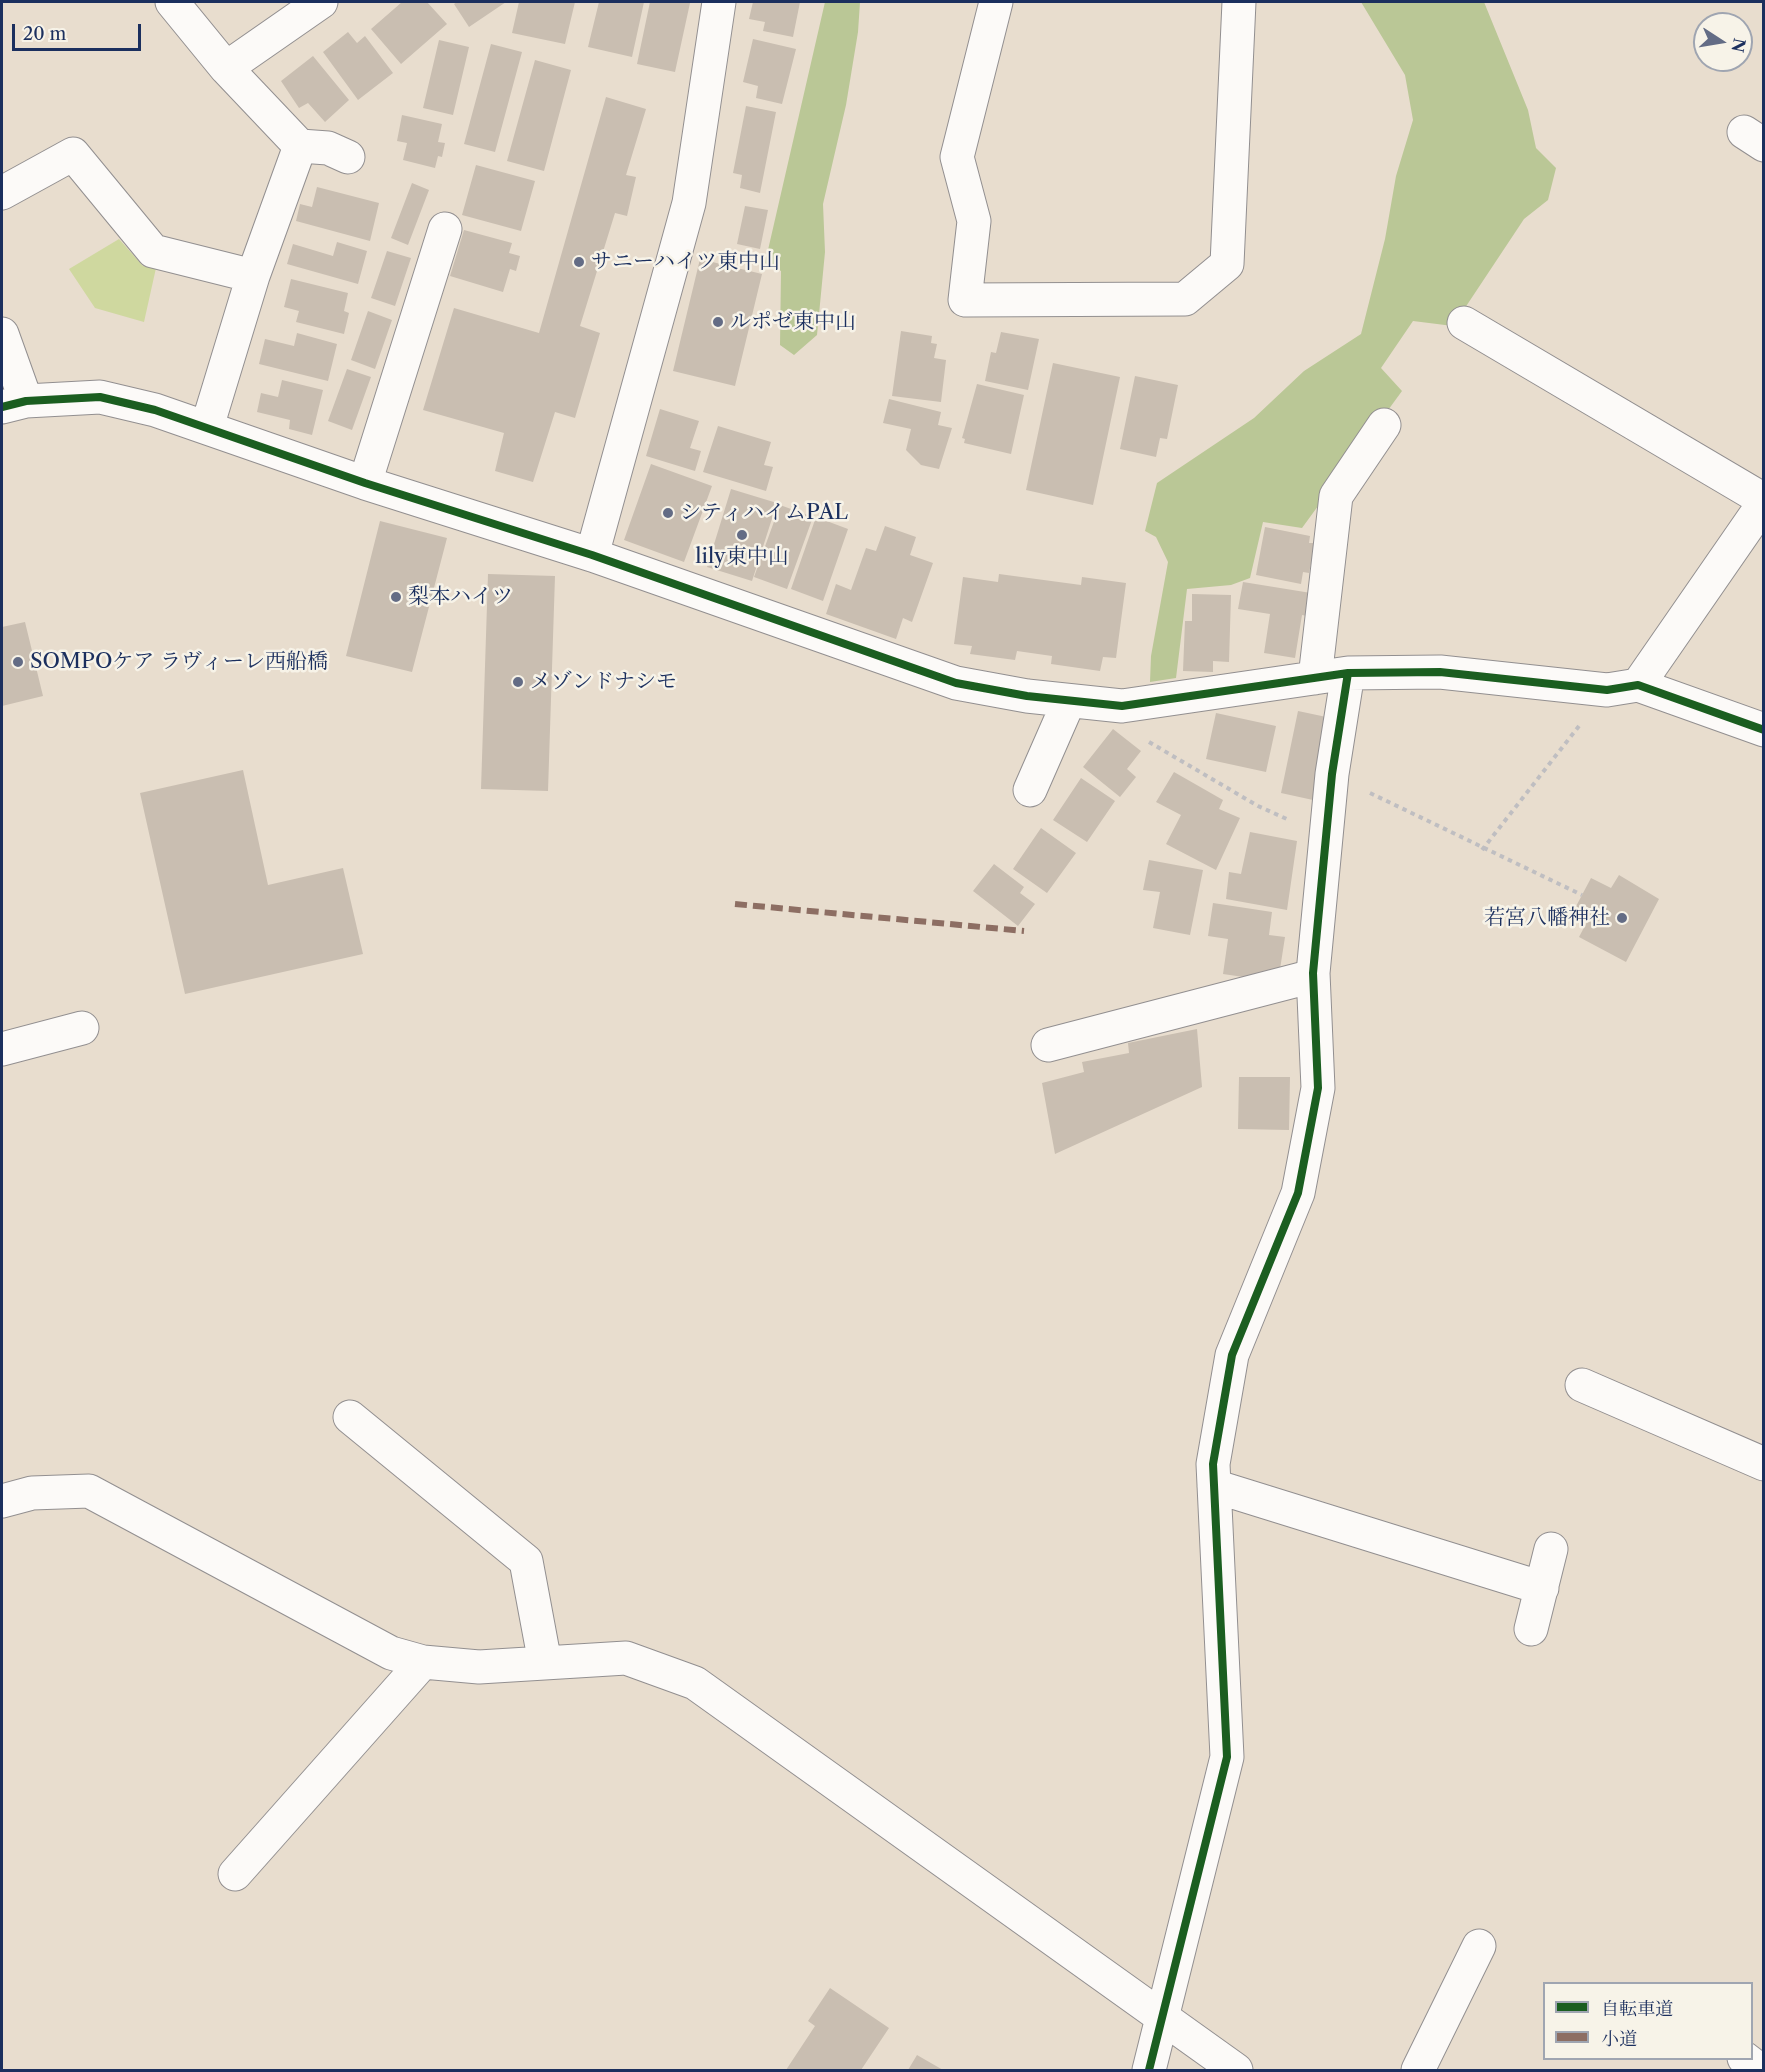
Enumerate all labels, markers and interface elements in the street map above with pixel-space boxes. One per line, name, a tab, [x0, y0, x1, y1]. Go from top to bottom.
scale bar	[15, 12, 144, 50]
north arrow	[1693, 12, 1753, 72]
text: 20 m	[23, 23, 66, 45]
text: N	[1727, 36, 1750, 54]
place label: サニーハイツ東中山	[591, 249, 780, 275]
marker: サニーハイツ東中山	[572, 255, 586, 269]
place label: ルポゼ東中山	[730, 309, 856, 335]
marker: ルポゼ東中山	[711, 315, 725, 329]
place label: シティハイムPAL	[680, 500, 848, 526]
marker: シティハイムPAL	[661, 506, 675, 520]
marker: lily東中山	[735, 528, 749, 542]
place label: lily東中山	[695, 544, 789, 570]
place label: 梨本ハイツ	[408, 584, 513, 610]
marker: 梨本ハイツ	[389, 590, 403, 604]
place label: SOMPOケア ラヴィーレ西船橋	[30, 649, 328, 675]
marker: SOMPOケア ラヴィーレ西船橋	[11, 655, 25, 669]
place label: メゾンドナシモ	[530, 669, 677, 695]
marker: メゾンドナシモ	[511, 675, 525, 689]
place label: 若宮八幡神社	[1484, 905, 1610, 931]
marker: 若宮八幡神社	[1615, 911, 1629, 925]
legend	[1543, 1982, 1753, 2060]
text: 自転車道	[1601, 1998, 1673, 2020]
text: 小道	[1601, 2028, 1637, 2050]

